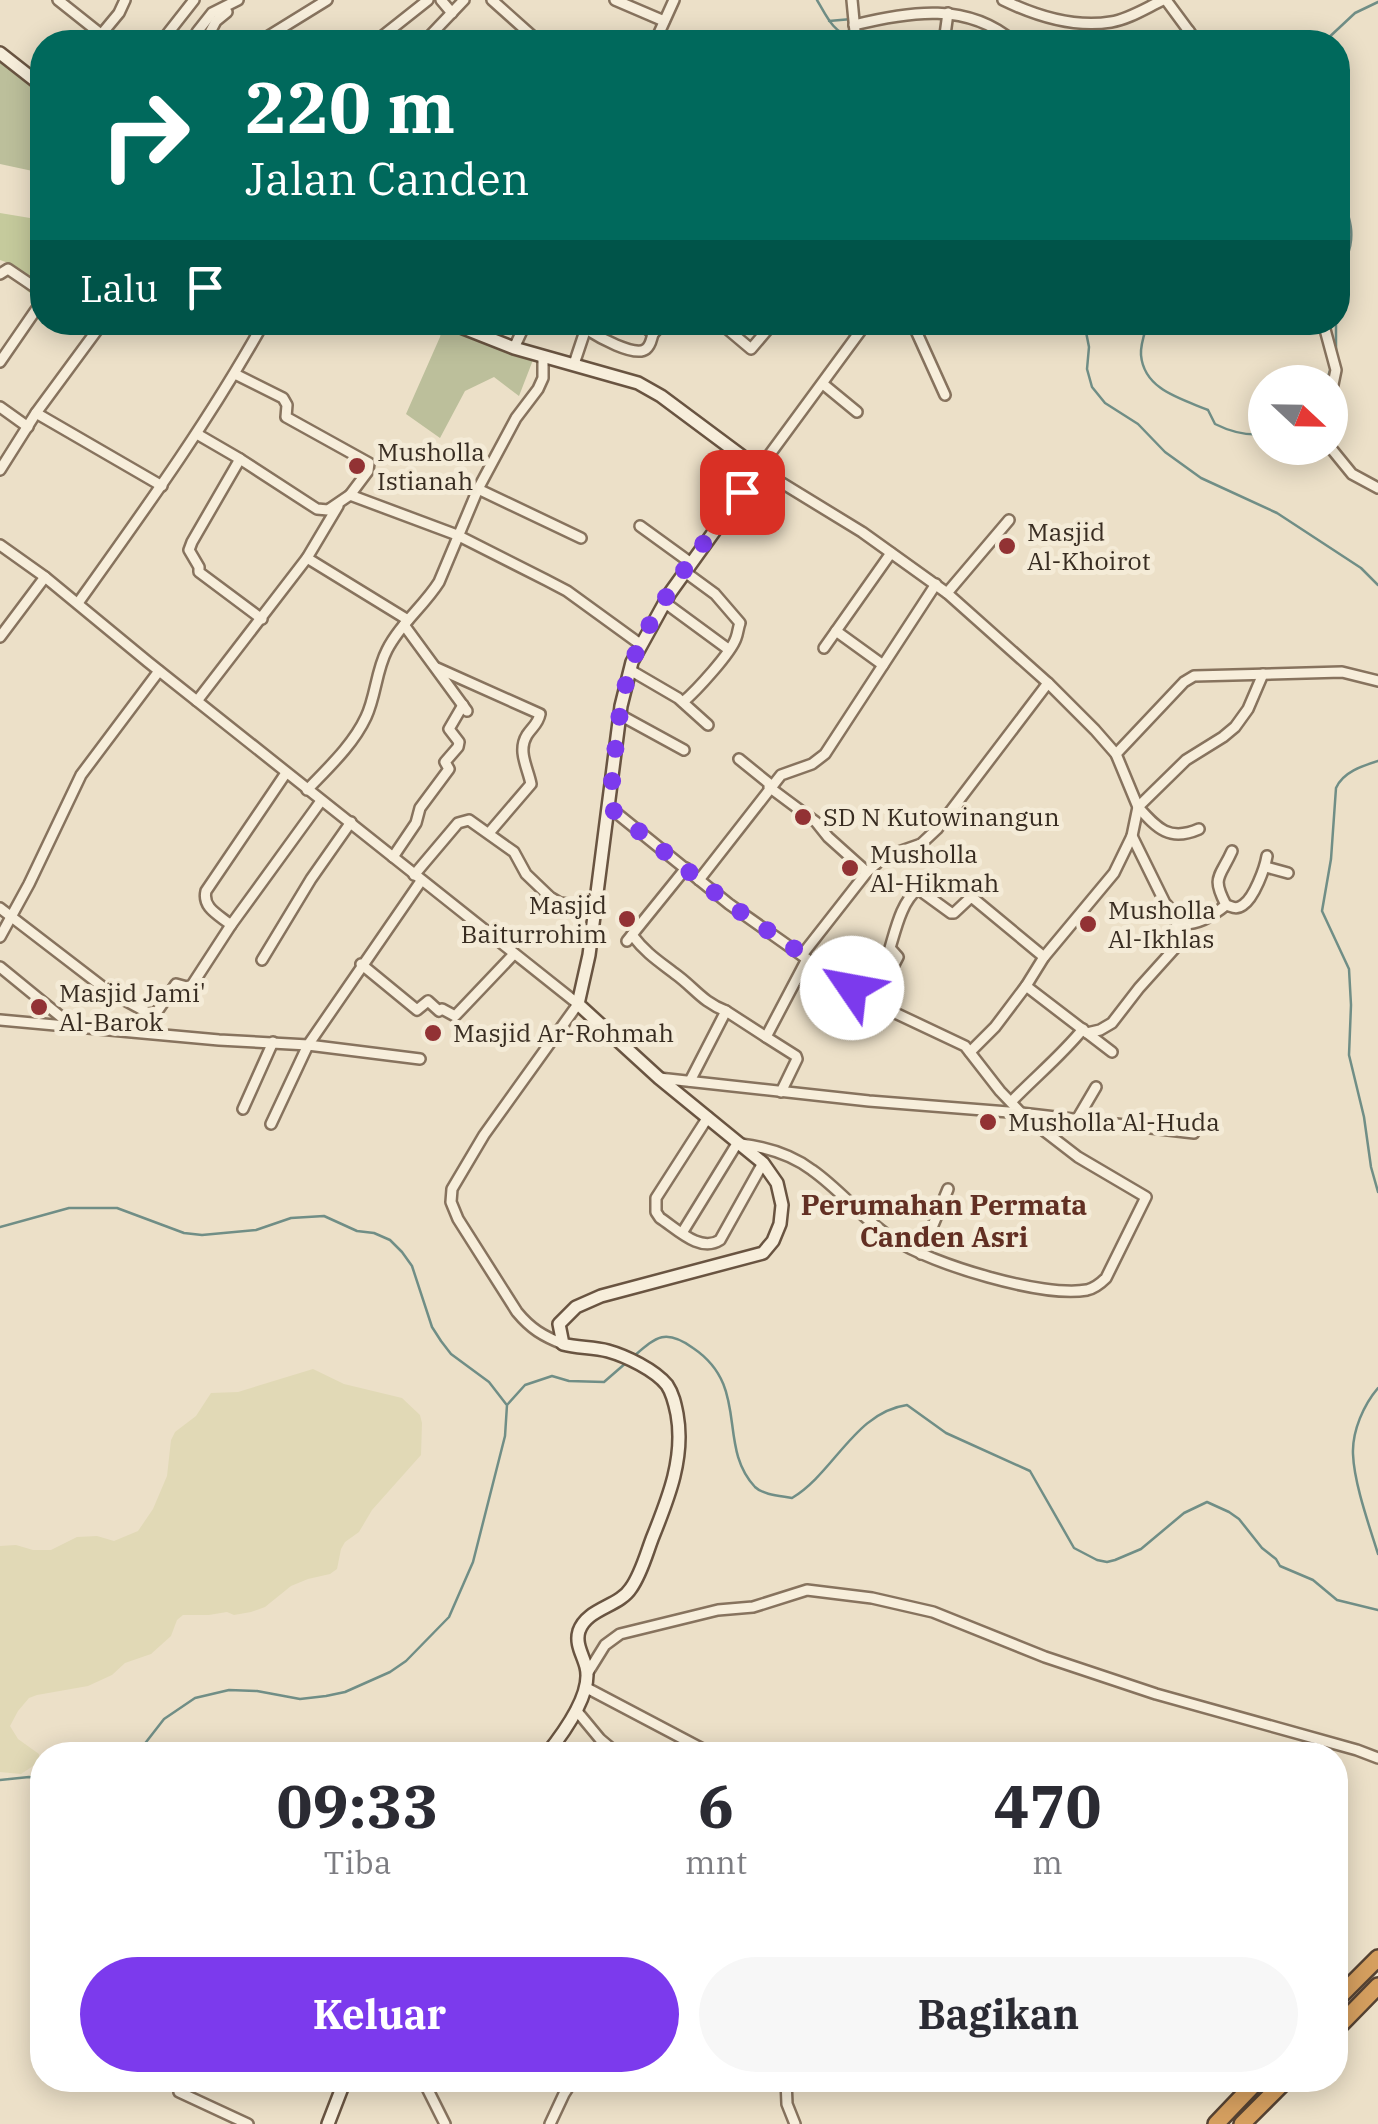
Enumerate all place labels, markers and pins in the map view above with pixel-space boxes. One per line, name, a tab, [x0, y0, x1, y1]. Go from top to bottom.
place label: Musholla Istianah	[377, 435, 485, 497]
pin	[700, 450, 785, 535]
marker: Musholla Istianah	[346, 455, 368, 477]
place label: Masjid Al-Khoirot	[1027, 515, 1151, 577]
marker: Masjid Al-Khoirot	[996, 535, 1018, 557]
place label: SD N Kutowinangun	[823, 800, 1060, 833]
marker: SD N Kutowinangun	[792, 806, 814, 828]
place label: Musholla Al-Hikmah	[870, 837, 999, 899]
marker: Musholla Al-Hikmah	[839, 857, 861, 879]
place label: Masjid Baiturrohim	[461, 888, 607, 950]
place label: Musholla Al-Ikhlas	[1108, 893, 1216, 955]
marker: Masjid Baiturrohim	[616, 908, 638, 930]
marker: Musholla Al-Ikhlas	[1077, 913, 1099, 935]
place label: Masjid Jami' Al-Barok	[59, 976, 206, 1038]
marker: Masjid Jami' Al-Barok	[28, 996, 50, 1018]
place label: Masjid Ar-Rohmah	[453, 1016, 674, 1049]
marker: Masjid Ar-Rohmah	[422, 1022, 444, 1044]
place label: Musholla Al-Huda	[1008, 1105, 1220, 1138]
marker: Musholla Al-Huda	[977, 1111, 999, 1133]

